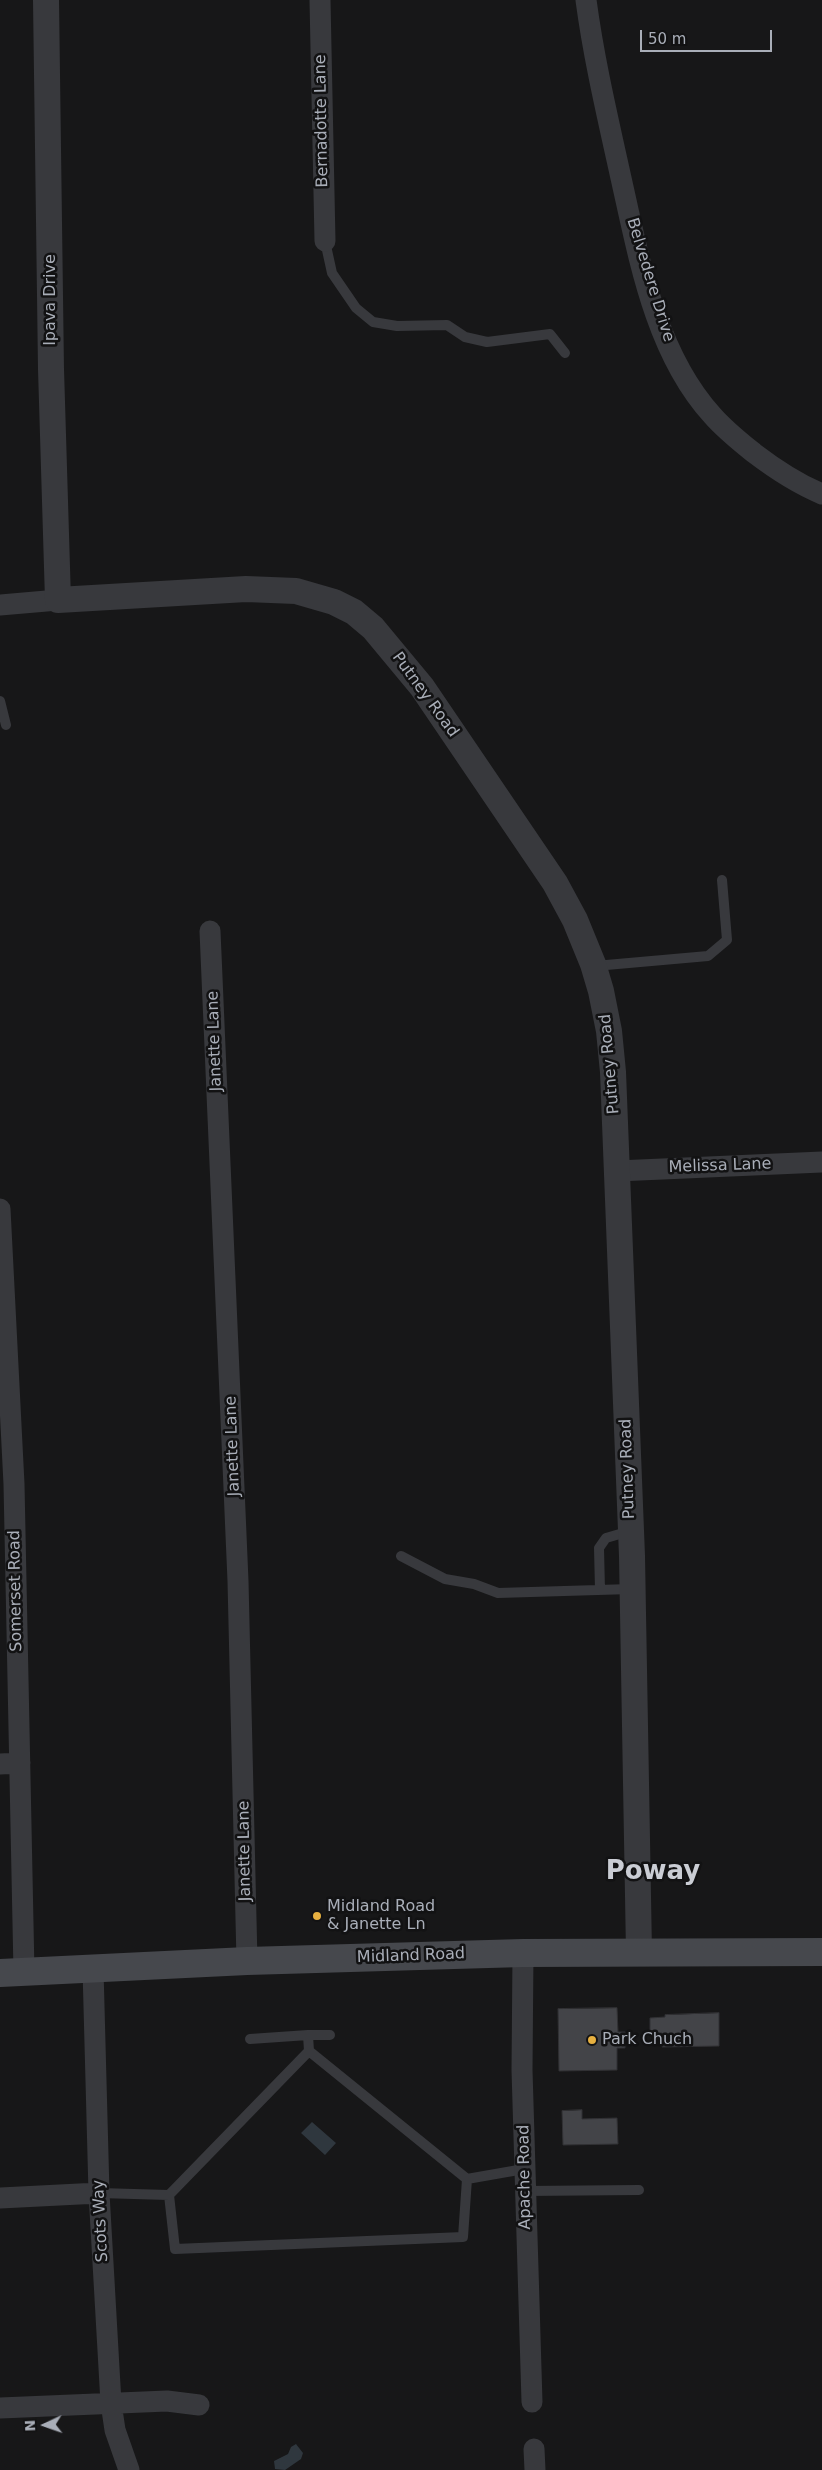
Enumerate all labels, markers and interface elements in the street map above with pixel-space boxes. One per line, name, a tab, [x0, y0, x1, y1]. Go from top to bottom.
scale bar	[642, 20, 774, 52]
text: 50 m	[648, 30, 686, 48]
street label: Bernadotte Lane	[311, 54, 333, 188]
street label: Belvedere Drive	[622, 216, 678, 344]
street label: Ipava Drive	[41, 254, 61, 346]
street label: Putney Road	[388, 649, 462, 741]
street label: Janette Lane	[204, 990, 226, 1092]
street label: Putney Road	[596, 1013, 624, 1115]
street label: Melissa Lane	[668, 1155, 772, 1177]
street label: Janette Lane	[222, 1395, 244, 1497]
street label: Putney Road	[617, 1418, 639, 1520]
street label: Somerset Road	[5, 1530, 27, 1652]
street label: Janette Lane	[235, 1800, 255, 1902]
district label: Poway	[606, 1856, 700, 1888]
place label: Midland Road & Janette Ln	[327, 1897, 435, 1935]
marker: Midland Road & Janette Ln	[311, 1910, 323, 1922]
street label: Midland Road	[357, 1945, 465, 1967]
place label: Park Chuch	[602, 2030, 692, 2050]
marker: Park Chuch	[586, 2034, 598, 2046]
street label: Apache Road	[514, 2124, 536, 2230]
street label: Scots Way	[89, 2179, 113, 2263]
north arrow	[20, 2400, 70, 2450]
text: N	[22, 2420, 38, 2432]

